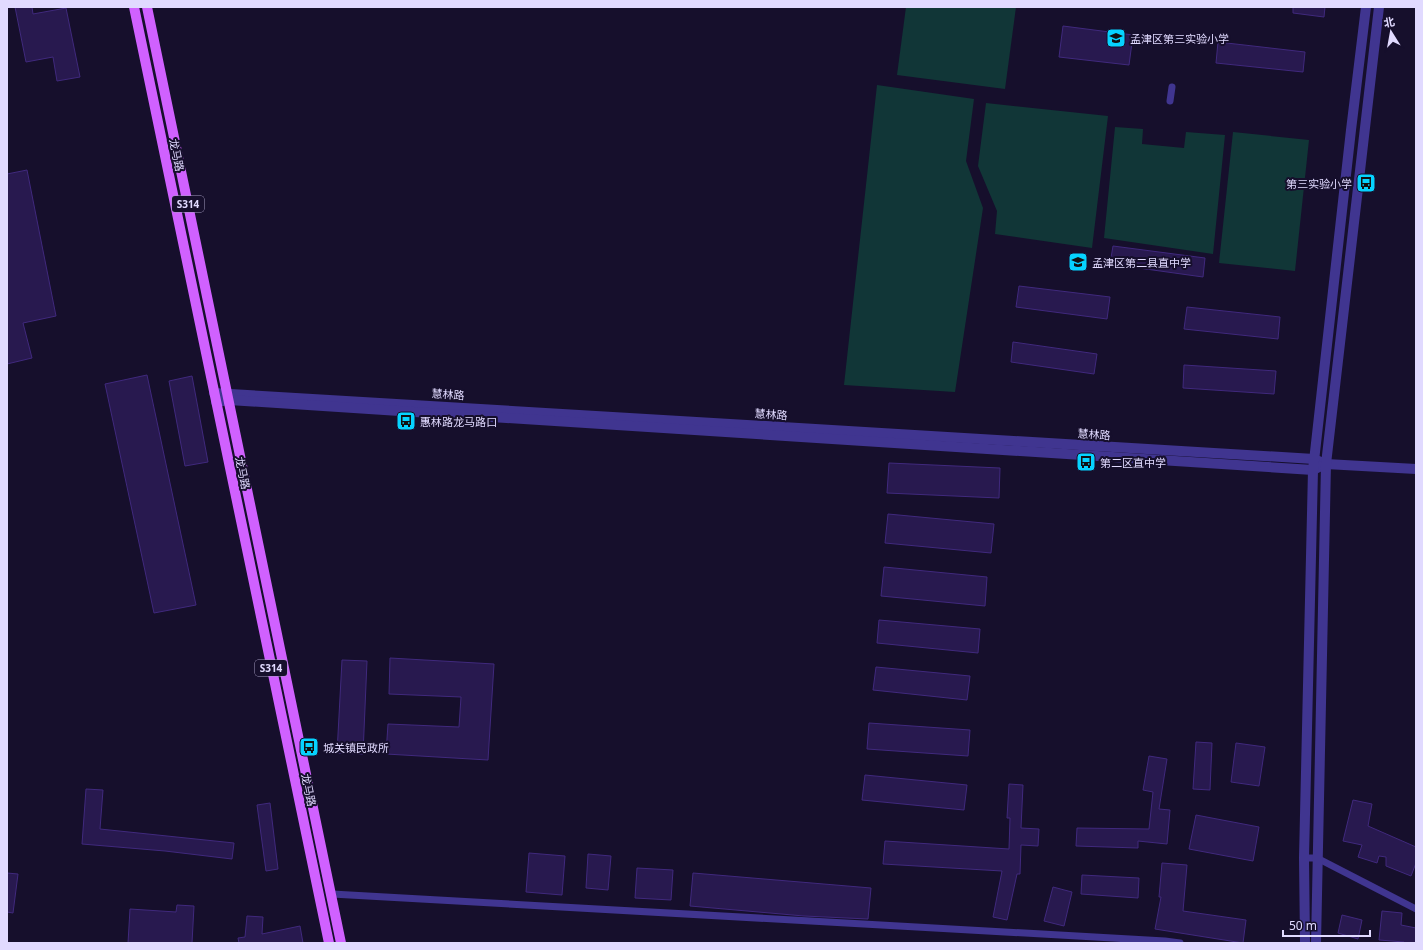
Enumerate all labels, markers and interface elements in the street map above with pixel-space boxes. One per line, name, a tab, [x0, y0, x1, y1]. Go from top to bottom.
north arrow	[1371, 12, 1411, 52]
text: 北	[1382, 13, 1396, 30]
school or university icon: 孟津区第三实验小学	[1105, 27, 1127, 49]
place label: 孟津区第三实验小学	[1130, 31, 1229, 46]
street label: 龙马路	[166, 137, 188, 173]
bus stop icon: 第三实验小学	[1355, 172, 1377, 194]
place label: 第三实验小学	[1286, 176, 1352, 191]
road number: S314	[172, 196, 204, 212]
school or university icon: 孟津区第二县直中学	[1067, 251, 1089, 273]
place label: 孟津区第二县直中学	[1092, 255, 1191, 270]
street label: 慧林路	[431, 385, 465, 403]
street label: 慧林路	[754, 405, 788, 423]
bus stop icon: 惠林路龙马路口	[395, 410, 417, 432]
place label: 惠林路龙马路口	[420, 414, 497, 429]
street label: 慧林路	[1077, 425, 1111, 443]
bus stop icon: 第二区直中学	[1075, 451, 1097, 473]
street label: 龙马路	[232, 455, 254, 491]
place label: 第二区直中学	[1100, 455, 1166, 470]
road number: S314	[255, 660, 287, 676]
bus stop icon: 城关镇民政所	[298, 736, 320, 758]
place label: 城关镇民政所	[323, 740, 389, 755]
street label: 龙马路	[298, 772, 320, 808]
scale bar	[1283, 912, 1370, 938]
text: 50 m	[1289, 917, 1317, 934]

